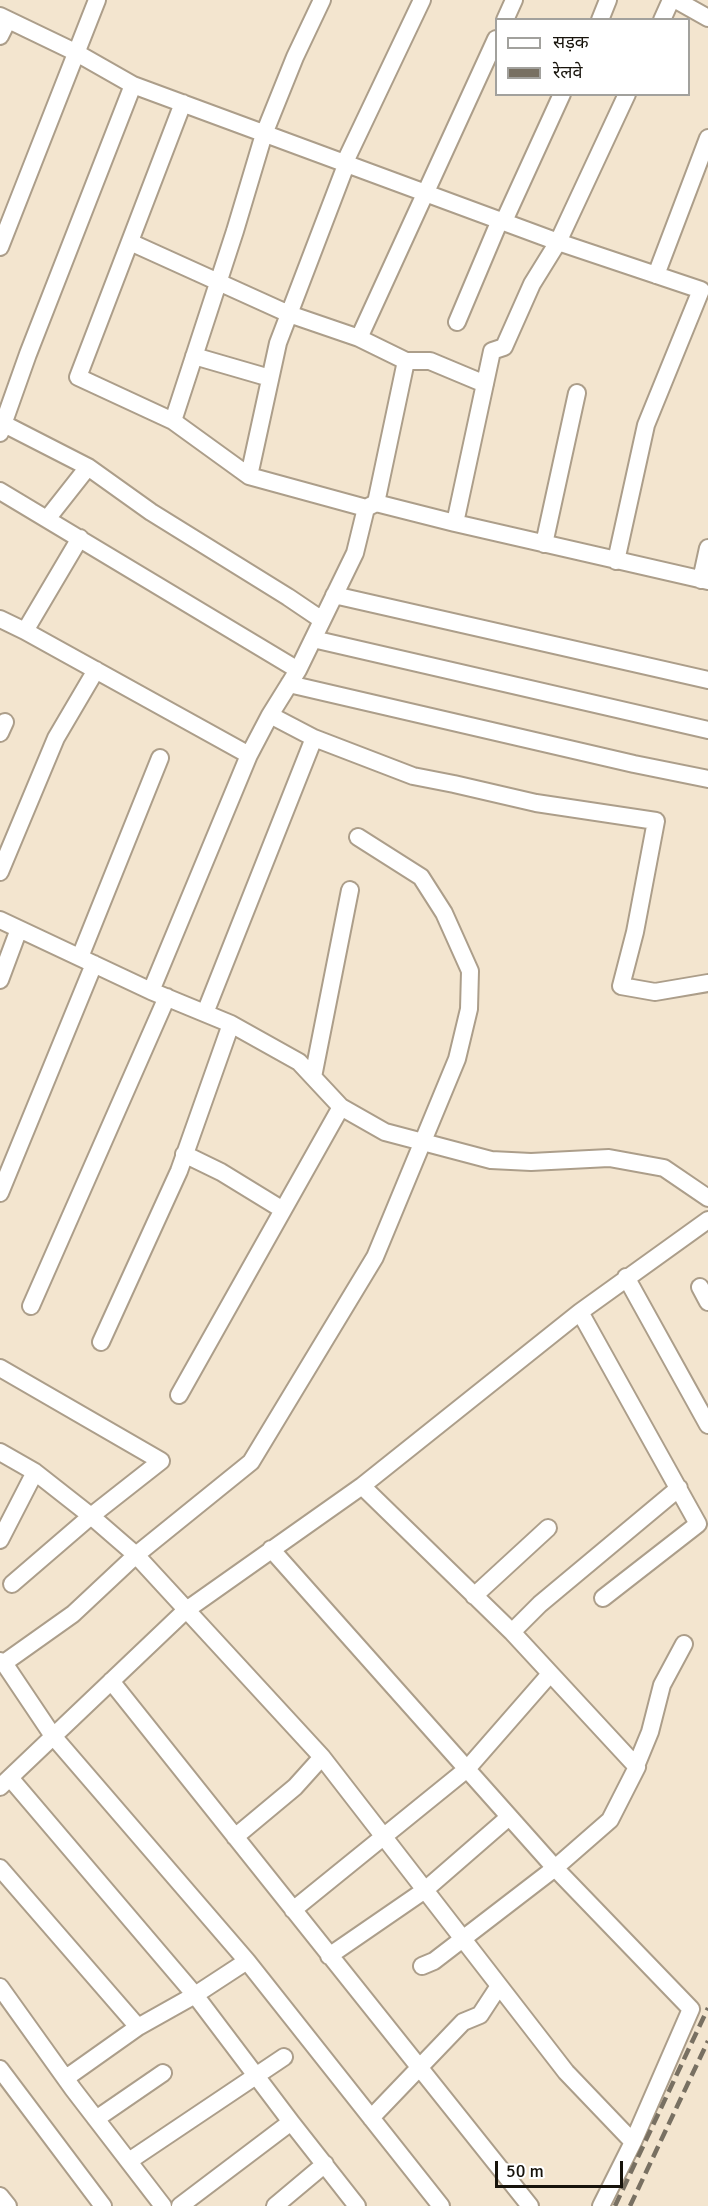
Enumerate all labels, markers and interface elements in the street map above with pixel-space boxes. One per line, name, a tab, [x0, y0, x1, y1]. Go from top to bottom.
legend	[495, 18, 690, 96]
text: सड़क	[553, 31, 589, 53]
text: रेलवे	[553, 61, 583, 83]
scale bar	[498, 2149, 626, 2187]
text: 50 m	[506, 2160, 544, 2182]

